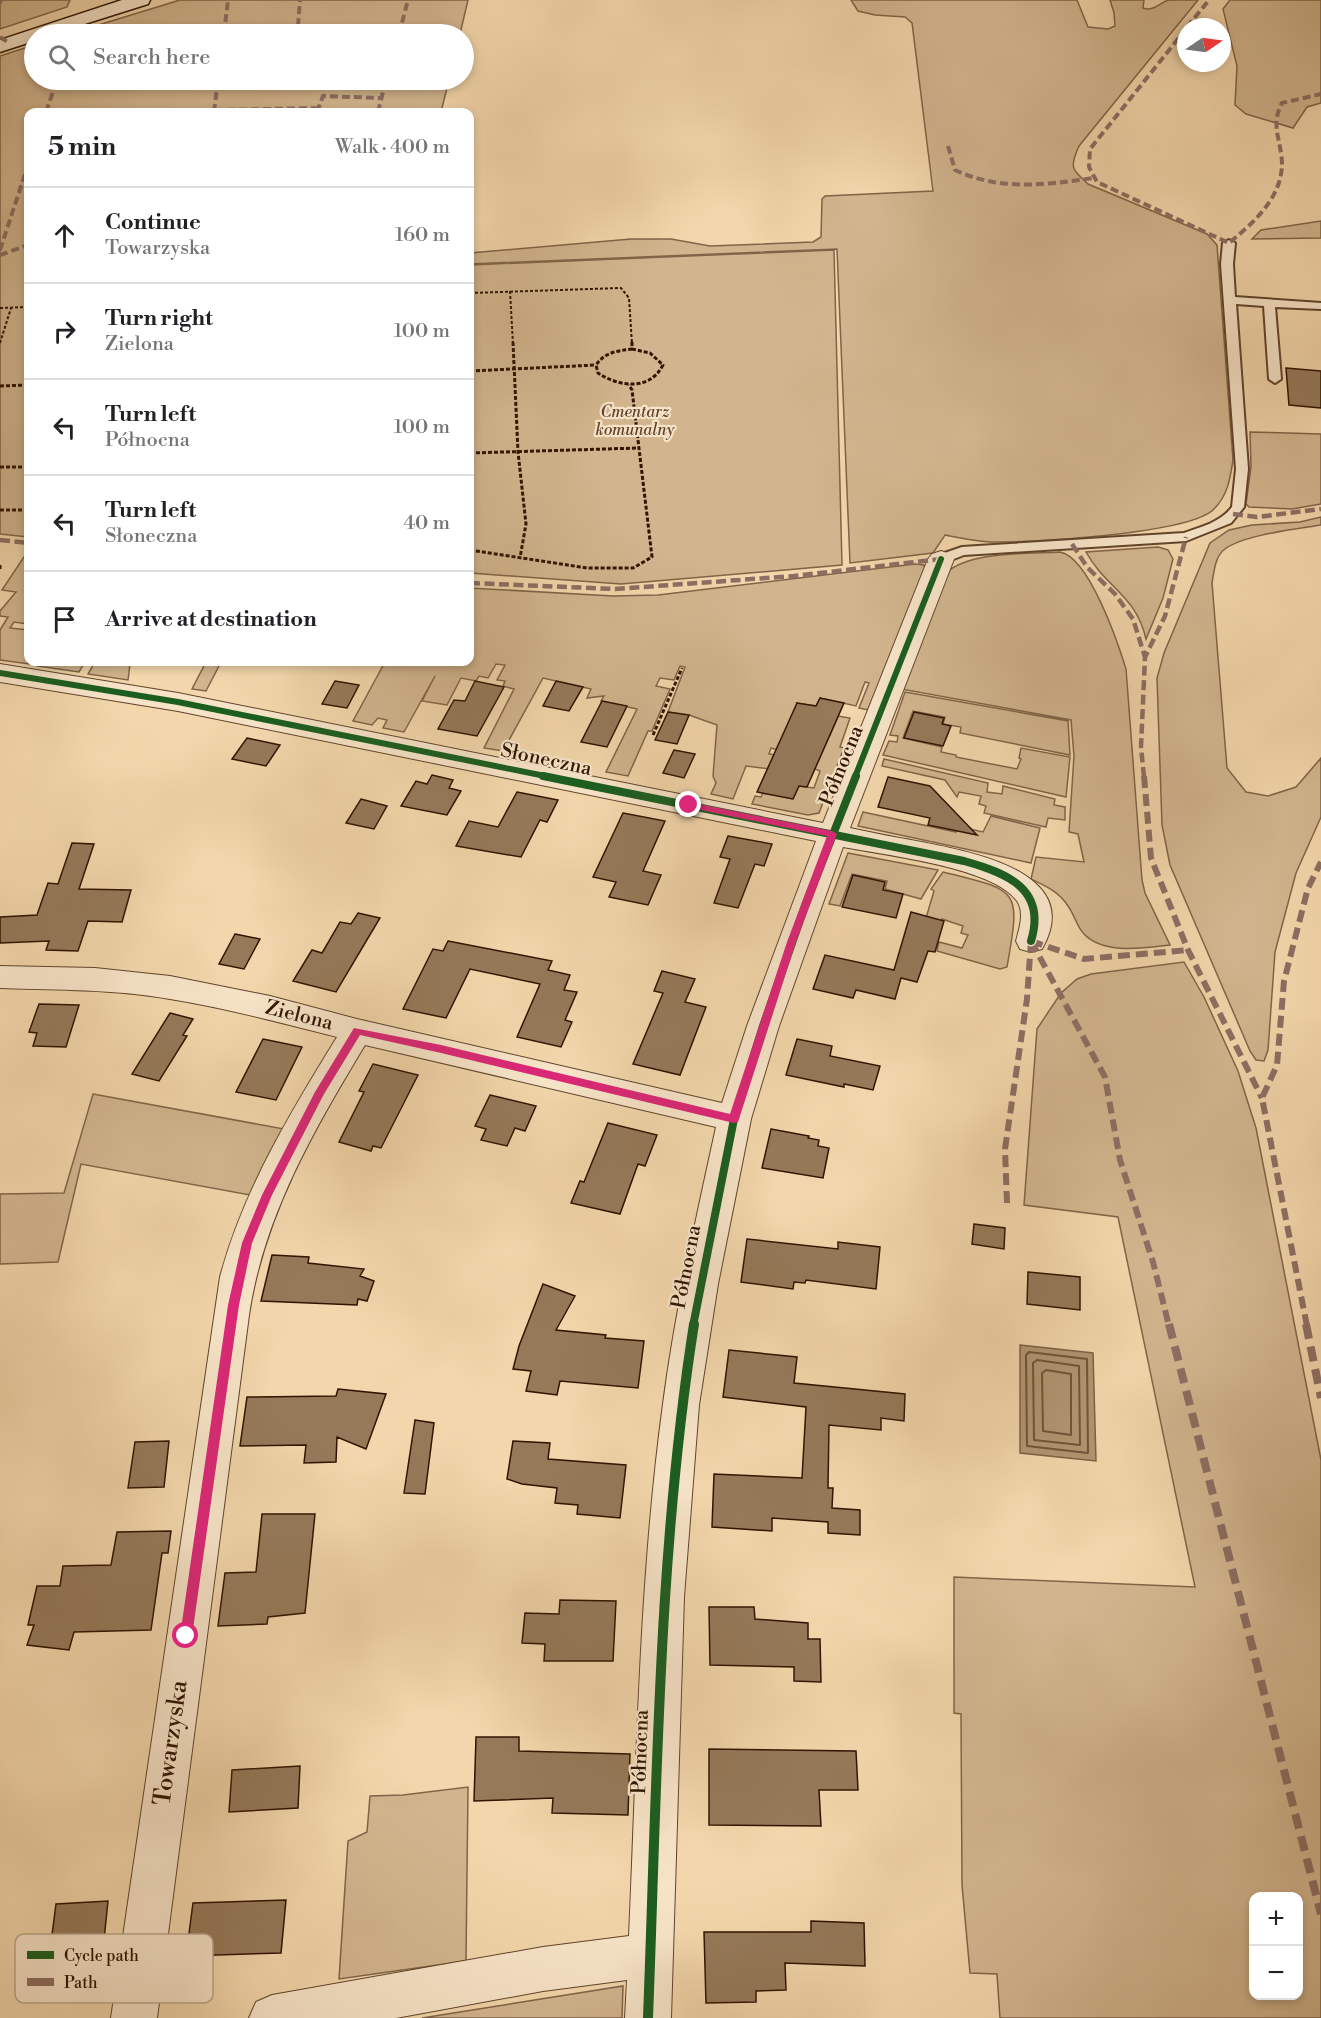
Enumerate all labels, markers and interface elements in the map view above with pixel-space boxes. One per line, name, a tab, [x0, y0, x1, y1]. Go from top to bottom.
north arrow	[1177, 18, 1231, 72]
search box	[24, 24, 474, 90]
icon: search	[45, 41, 78, 74]
text: Search here	[93, 44, 210, 71]
text: 5 min	[48, 131, 116, 163]
text: Walk · 400 m	[335, 135, 450, 160]
text: Continue	[105, 209, 201, 236]
icon: ahead	[48, 219, 81, 252]
text: 160 m	[395, 223, 450, 248]
text: Towarzyska	[105, 236, 210, 261]
text: Turn right	[105, 305, 213, 332]
icon: right	[48, 315, 81, 348]
text: 100 m	[394, 319, 450, 344]
text: Zielona	[105, 332, 174, 357]
text: Turn left	[105, 401, 196, 428]
park label: Cmentarz komunalny	[596, 402, 675, 440]
icon: left	[48, 411, 81, 444]
text: 100 m	[394, 415, 450, 440]
text: Północna	[105, 428, 190, 453]
text: Turn left	[105, 497, 196, 524]
icon: left	[48, 507, 81, 540]
text: 40 m	[403, 511, 450, 536]
text: Słoneczna	[105, 524, 197, 549]
icon: arrive	[48, 603, 81, 636]
text: Arrive at destination	[105, 606, 317, 633]
street label: Północna	[815, 721, 870, 810]
street label: Słoneczna	[498, 738, 595, 782]
route end	[675, 791, 701, 817]
street label: Zielona	[263, 996, 336, 1037]
street label: Północna	[667, 1222, 708, 1311]
route start	[172, 1622, 198, 1648]
street label: Towarzyska	[147, 1678, 195, 1808]
street label: Północna	[627, 1708, 655, 1795]
map controls	[1249, 1892, 1303, 2000]
button: +	[1249, 1892, 1303, 1946]
legend	[15, 1934, 213, 2003]
text: Cycle path	[64, 1946, 139, 1966]
button: −	[1249, 1946, 1303, 2000]
text: Path	[64, 1973, 98, 1993]

